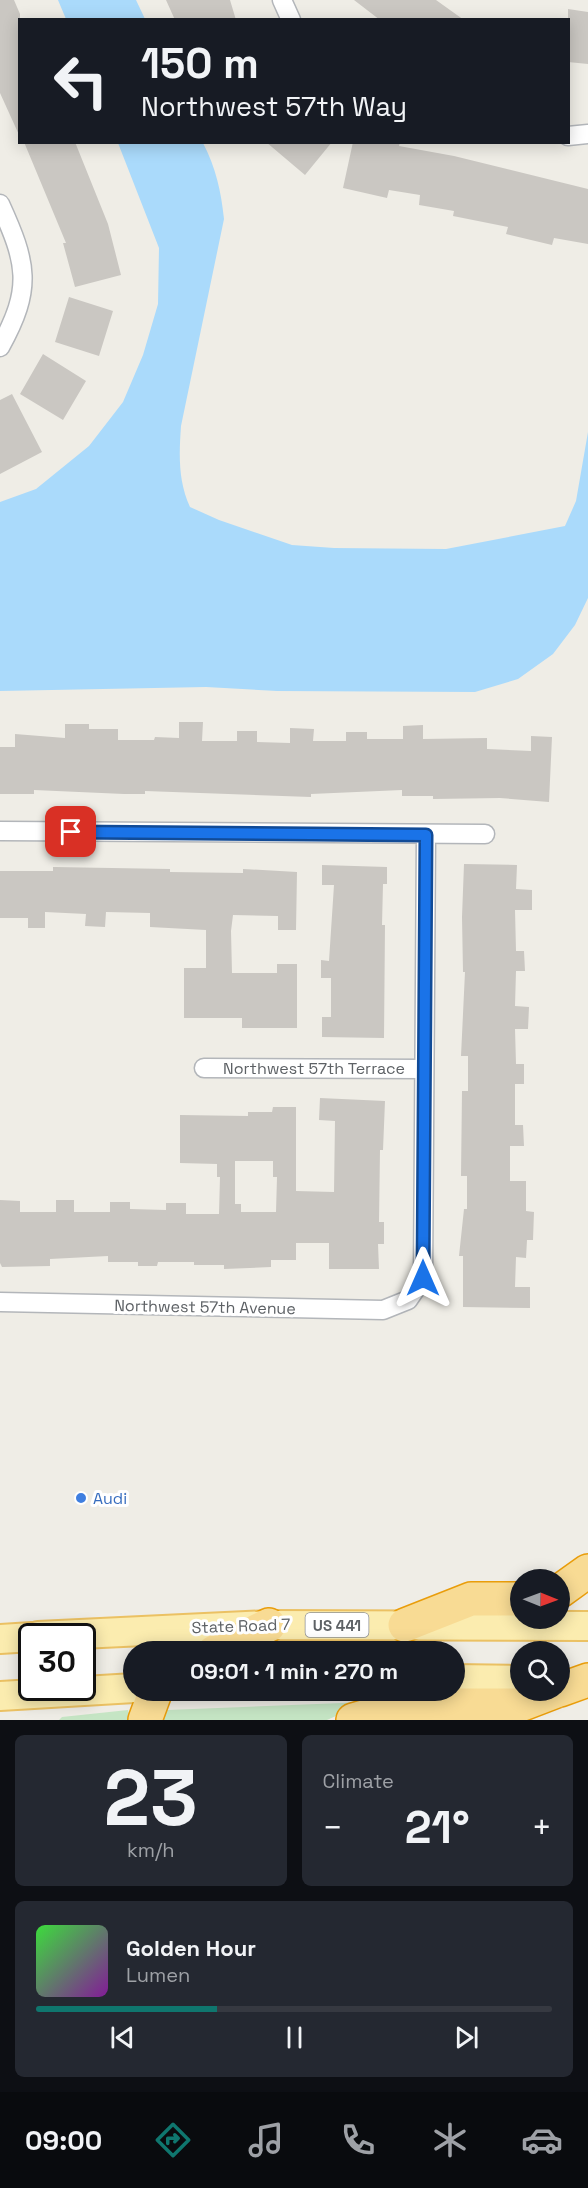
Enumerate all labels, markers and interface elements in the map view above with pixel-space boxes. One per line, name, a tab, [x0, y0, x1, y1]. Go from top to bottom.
text: 150 m	[141, 37, 259, 90]
icon: left	[42, 42, 120, 120]
text: Northwest 57th Way	[141, 89, 407, 124]
pin	[45, 806, 96, 857]
icon: arrive	[54, 815, 87, 848]
street label: Northwest 57th Terrace	[223, 1058, 405, 1079]
position arrow	[391, 1246, 455, 1310]
street label: Northwest 57th Avenue	[114, 1295, 296, 1319]
place label: Audi	[93, 1488, 127, 1509]
marker: Audi	[74, 1491, 88, 1505]
north arrow	[510, 1569, 570, 1629]
map controls	[510, 1569, 570, 1701]
road number: US 441	[306, 1613, 368, 1637]
street label: State Road 7	[191, 1614, 291, 1638]
speed limit sign: 30	[18, 1623, 96, 1701]
button: search	[510, 1641, 570, 1701]
text: 09:01 · 1 min · 270 m	[190, 1657, 398, 1685]
text: 23	[104, 1748, 198, 1848]
text: Climate	[323, 1768, 394, 1794]
text: 21°	[405, 1799, 470, 1856]
text: −	[323, 1807, 343, 1849]
text: +	[532, 1807, 552, 1849]
text: km/h	[127, 1837, 175, 1863]
text: Golden Hour	[126, 1934, 256, 1962]
text: Lumen	[126, 1962, 190, 1988]
icon: previous	[106, 2021, 139, 2054]
icon: pause	[278, 2021, 311, 2054]
icon: next	[450, 2021, 483, 2054]
icon: directions	[152, 2119, 194, 2161]
icon: music	[245, 2119, 287, 2161]
icon: phone	[337, 2119, 379, 2161]
icon: climate	[429, 2119, 471, 2161]
icon: car	[521, 2119, 563, 2161]
text: 09:00	[25, 2123, 102, 2158]

